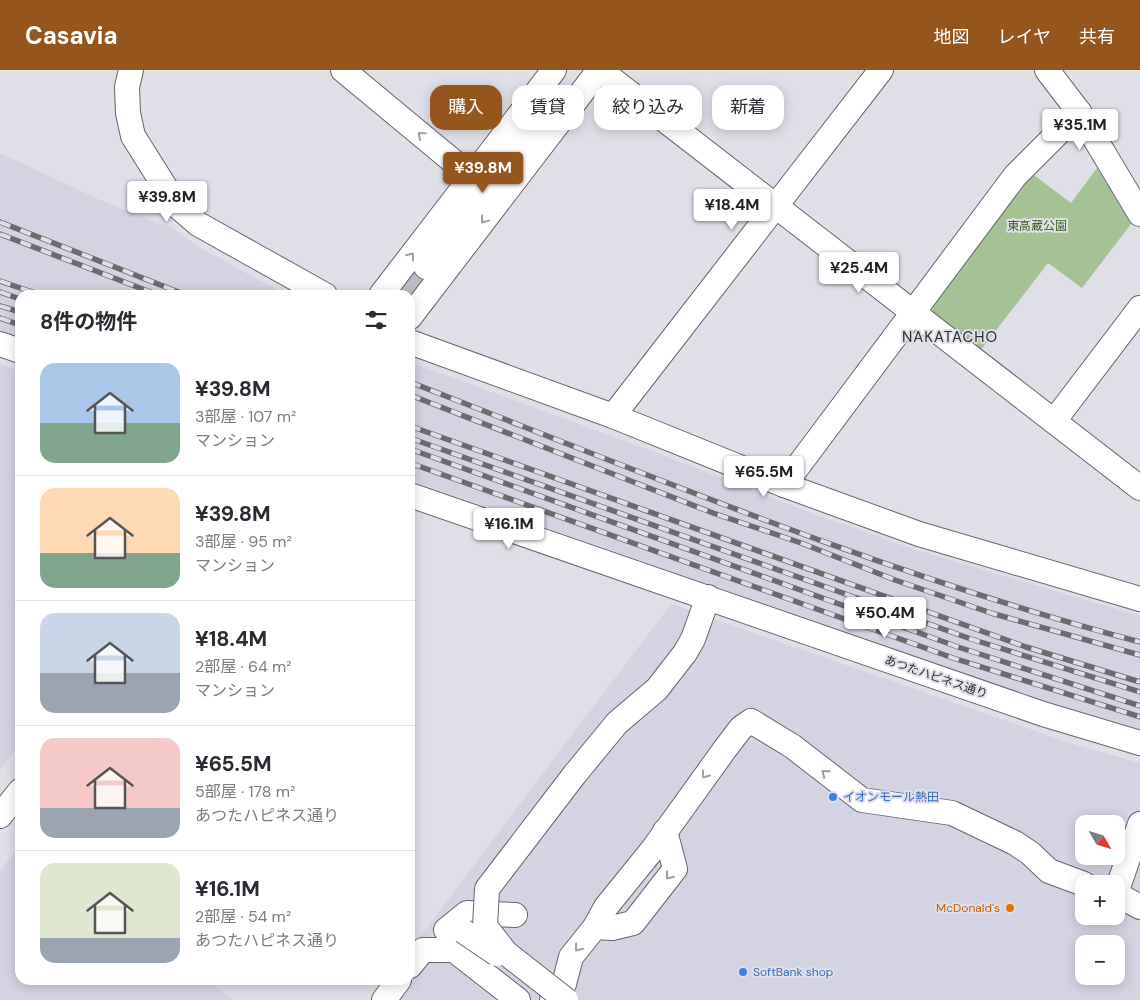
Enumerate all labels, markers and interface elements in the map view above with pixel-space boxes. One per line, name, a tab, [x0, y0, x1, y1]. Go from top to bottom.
text: Casavia	[25, 20, 117, 51]
text: 地図	[934, 25, 970, 49]
text: レイヤ	[998, 25, 1051, 49]
text: 共有	[1079, 25, 1115, 49]
chip: 購入	[430, 85, 502, 130]
chip: 賃貸	[512, 85, 584, 130]
chip: 絞り込み	[594, 85, 702, 130]
chip: 新着	[712, 85, 784, 130]
pin: ¥35.1M	[1039, 108, 1121, 151]
text: ¥35.1M	[1053, 114, 1107, 135]
one-way arrow	[418, 132, 427, 140]
pin: ¥39.8M	[442, 152, 524, 194]
text: ¥39.8M	[454, 157, 512, 178]
pin: ¥39.8M	[126, 180, 208, 223]
text: ¥39.8M	[138, 186, 196, 207]
pin: ¥18.4M	[691, 189, 773, 231]
text: ¥18.4M	[705, 194, 759, 215]
one-way arrow	[482, 214, 490, 223]
park label: 東高蔵公園	[1007, 218, 1067, 234]
one-way arrow	[405, 252, 414, 262]
pin: ¥25.4M	[818, 252, 900, 294]
text: ¥25.4M	[830, 257, 888, 278]
icon: filters	[362, 306, 390, 334]
text: 8件の物件	[40, 308, 137, 336]
district label: NAKATACHO	[902, 327, 998, 347]
text: ¥39.8M	[195, 375, 271, 403]
icon: home	[80, 383, 140, 443]
text: 3部屋 · 107 m²	[195, 406, 296, 427]
text: マンション	[195, 430, 275, 451]
pin: ¥65.5M	[723, 456, 805, 498]
text: ¥65.5M	[735, 461, 793, 482]
text: ¥39.8M	[195, 500, 271, 528]
icon: home	[80, 508, 140, 568]
pin: ¥16.1M	[468, 508, 550, 550]
text: ¥16.1M	[484, 513, 534, 534]
text: 3部屋 · 95 m²	[195, 531, 292, 552]
text: マンション	[195, 555, 275, 576]
pin: ¥50.4M	[844, 596, 926, 639]
text: ¥50.4M	[855, 602, 915, 623]
text: ¥18.4M	[195, 625, 267, 653]
icon: home	[80, 633, 140, 693]
street label: あつたハピネス通り	[882, 652, 990, 702]
text: 2部屋 · 64 m²	[195, 656, 291, 677]
text: マンション	[195, 680, 275, 701]
text: ¥65.5M	[195, 750, 272, 778]
icon: home	[80, 758, 140, 818]
one-way arrow	[702, 769, 711, 779]
one-way arrow	[822, 770, 831, 778]
text: 5部屋 · 178 m²	[195, 781, 295, 802]
place label: イオンモール熱田	[843, 789, 939, 805]
marker: イオンモール熱田	[827, 791, 839, 803]
text: あつたハピネス通り	[195, 805, 339, 826]
north arrow	[1075, 815, 1125, 865]
map controls	[1075, 815, 1125, 985]
one-way arrow	[667, 870, 675, 879]
text: ¥16.1M	[195, 875, 260, 903]
button: +	[1075, 875, 1125, 925]
icon: home	[80, 883, 140, 943]
place label: McDonald's	[936, 900, 1000, 916]
marker: McDonald's	[1004, 902, 1016, 914]
text: 2部屋 · 54 m²	[195, 906, 291, 927]
text: あつたハピネス通り	[195, 930, 339, 951]
button: −	[1075, 935, 1125, 985]
one-way arrow	[575, 942, 583, 951]
place label: SoftBank shop	[753, 964, 833, 980]
marker: SoftBank shop	[737, 966, 749, 978]

